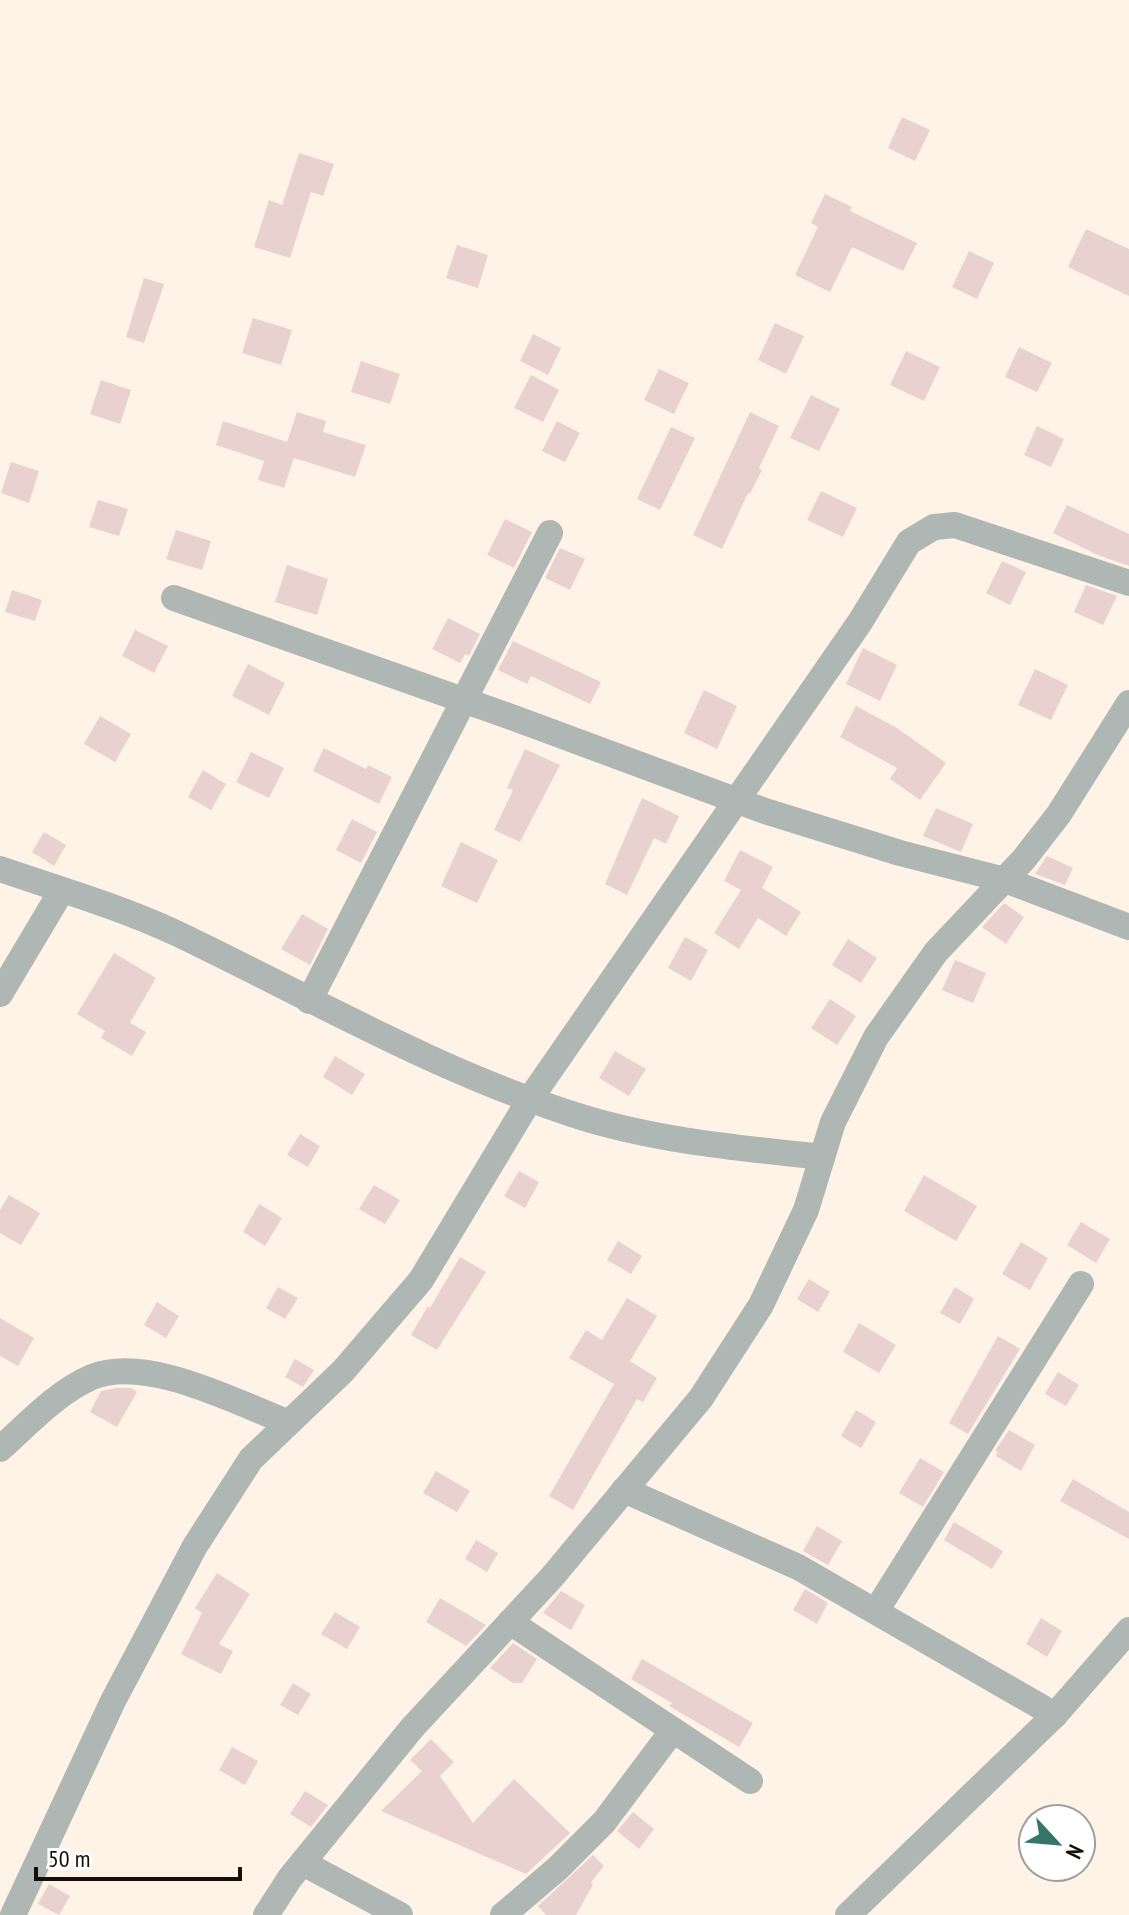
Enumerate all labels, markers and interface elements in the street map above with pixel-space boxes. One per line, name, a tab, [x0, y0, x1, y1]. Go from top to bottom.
north arrow	[1017, 1803, 1097, 1883]
scale bar	[36, 1831, 240, 1881]
text: N	[1060, 1840, 1090, 1863]
text: 50 m	[48, 1843, 90, 1874]

